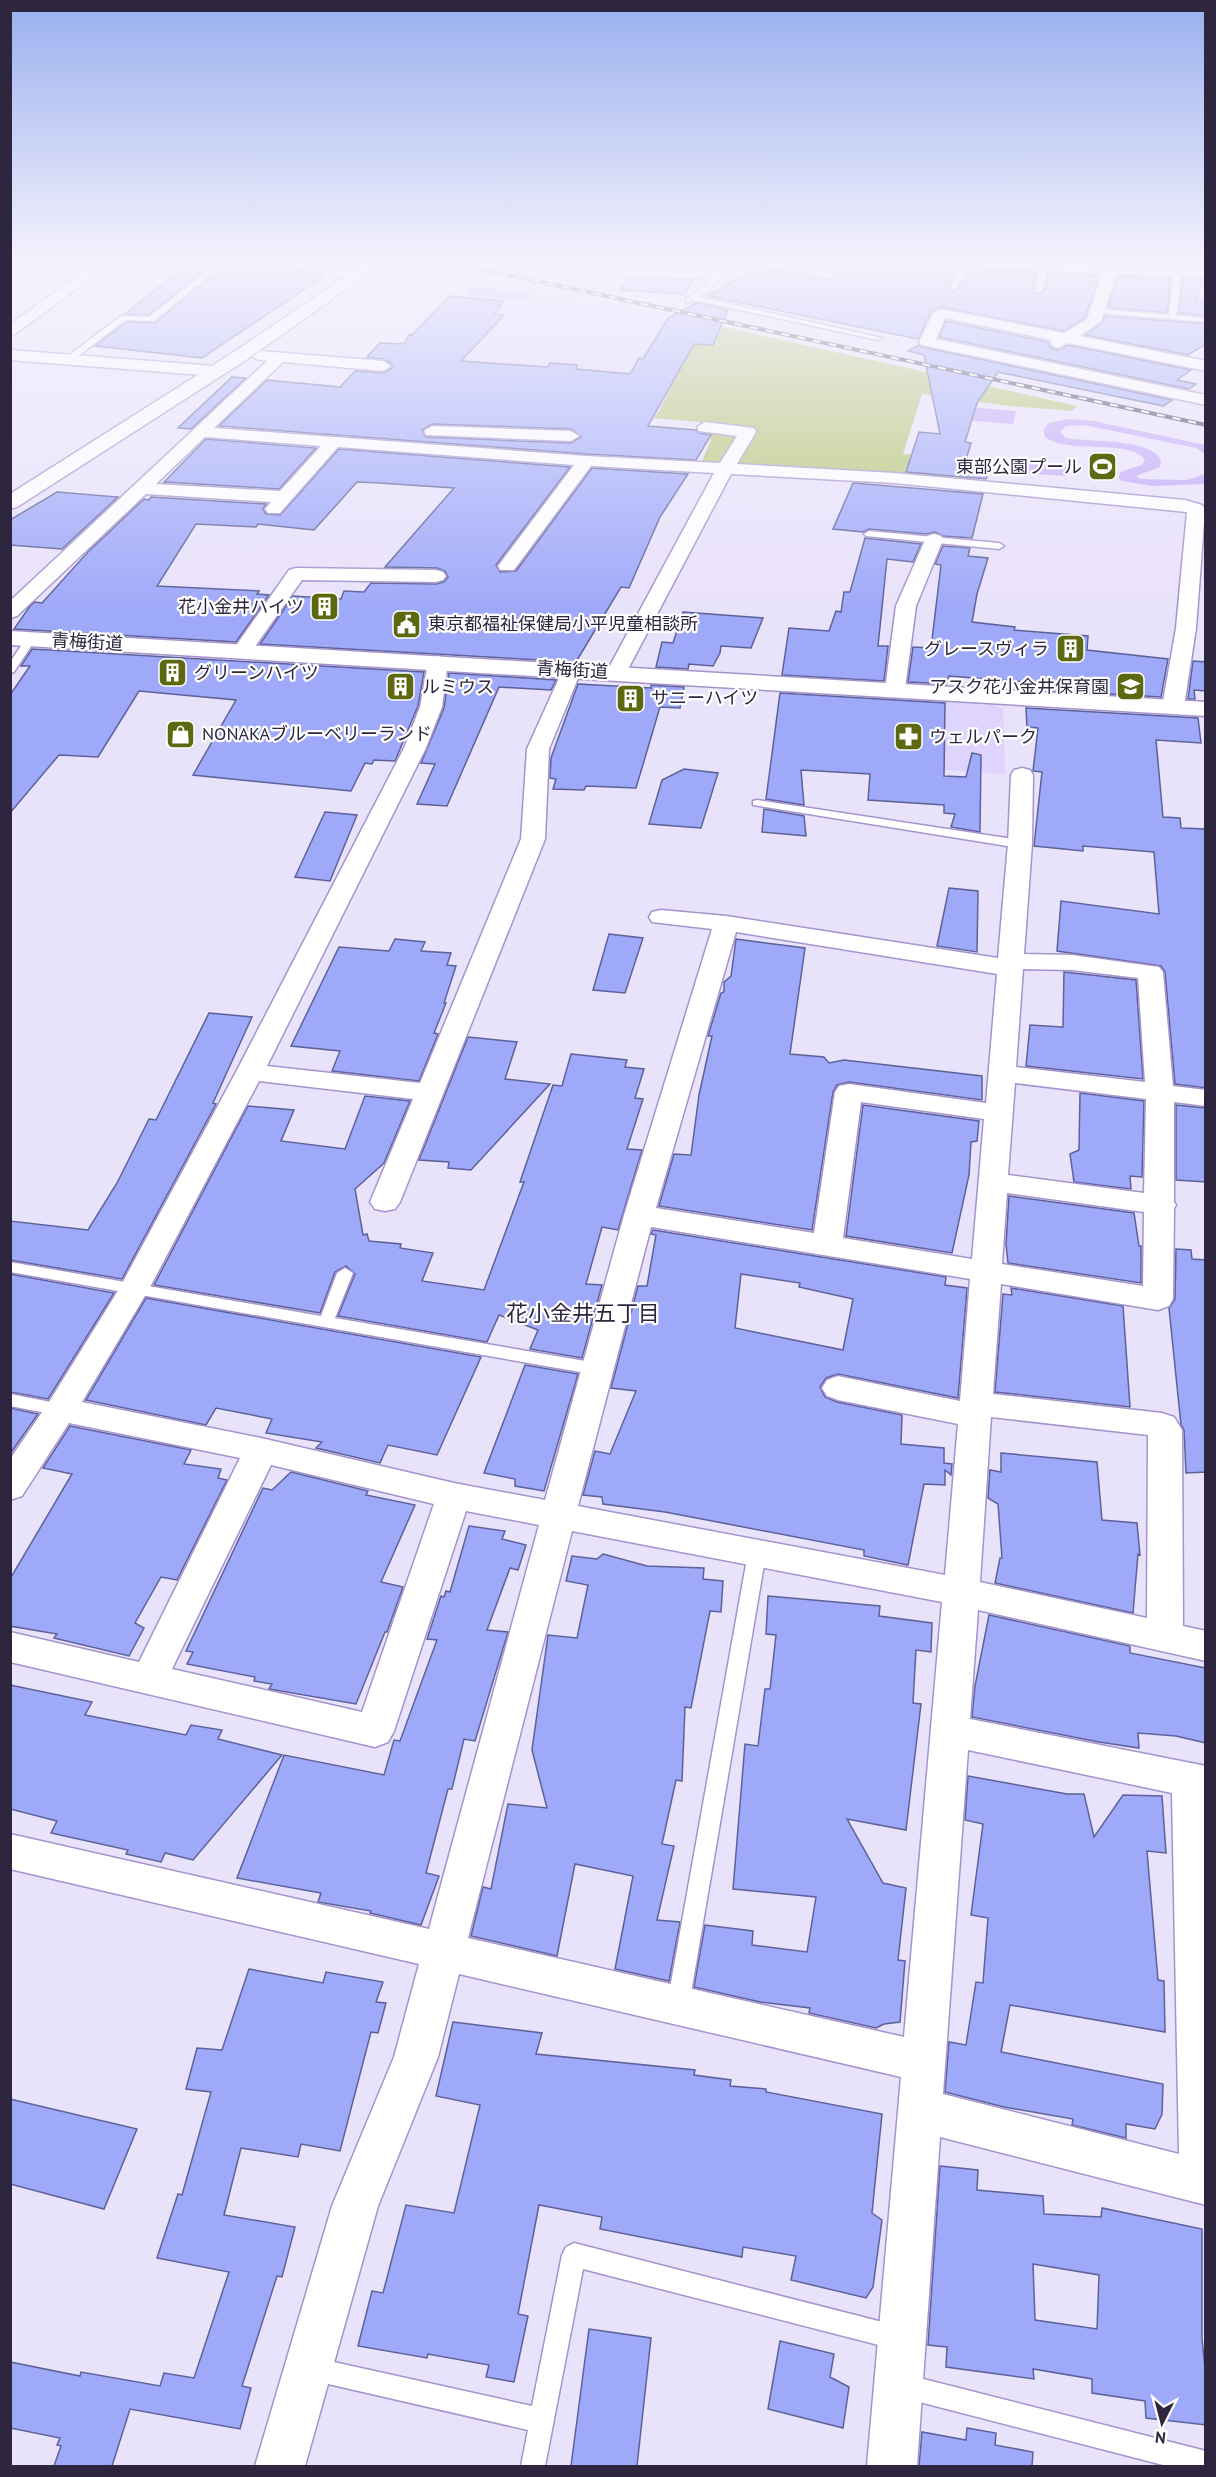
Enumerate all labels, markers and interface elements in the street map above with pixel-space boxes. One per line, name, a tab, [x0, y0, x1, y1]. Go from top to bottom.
sports icon: 東部公園プール	[1087, 451, 1119, 483]
place label: 東部公園プール	[956, 455, 1082, 478]
building icon: 花小金井ハイツ	[309, 591, 341, 623]
place label: 花小金井ハイツ	[178, 595, 304, 618]
public building icon: 東京都福祉保健局小平児童相談所	[391, 608, 423, 640]
place label: 東京都福祉保健局小平児童相談所	[428, 612, 698, 635]
street label: 青梅街道	[50, 628, 124, 655]
building icon: グレースヴィラ	[1054, 633, 1086, 665]
place label: グレースヴィラ	[924, 637, 1049, 660]
street label: 青梅街道	[535, 656, 609, 683]
building icon: グリーンハイツ	[157, 657, 189, 689]
place label: グリーンハイツ	[194, 661, 319, 684]
building icon: ルミウス	[385, 671, 417, 703]
school or university icon: アスク花小金井保育園	[1114, 671, 1146, 703]
place label: ルミウス	[422, 675, 494, 698]
place label: アスク花小金井保育園	[929, 675, 1109, 698]
building icon: サニーハイツ	[614, 682, 646, 714]
place label: サニーハイツ	[651, 686, 758, 709]
shop icon: NONAKAブルーベリーランド	[165, 718, 197, 750]
pharmacy icon: ウェルパーク	[892, 721, 924, 753]
place label: NONAKAブルーベリーランド	[202, 722, 432, 745]
place label: ウェルパーク	[929, 725, 1037, 748]
district label: 花小金井五丁目	[506, 1299, 660, 1327]
north arrow	[1132, 2393, 1192, 2453]
text: N	[1154, 2427, 1167, 2448]

